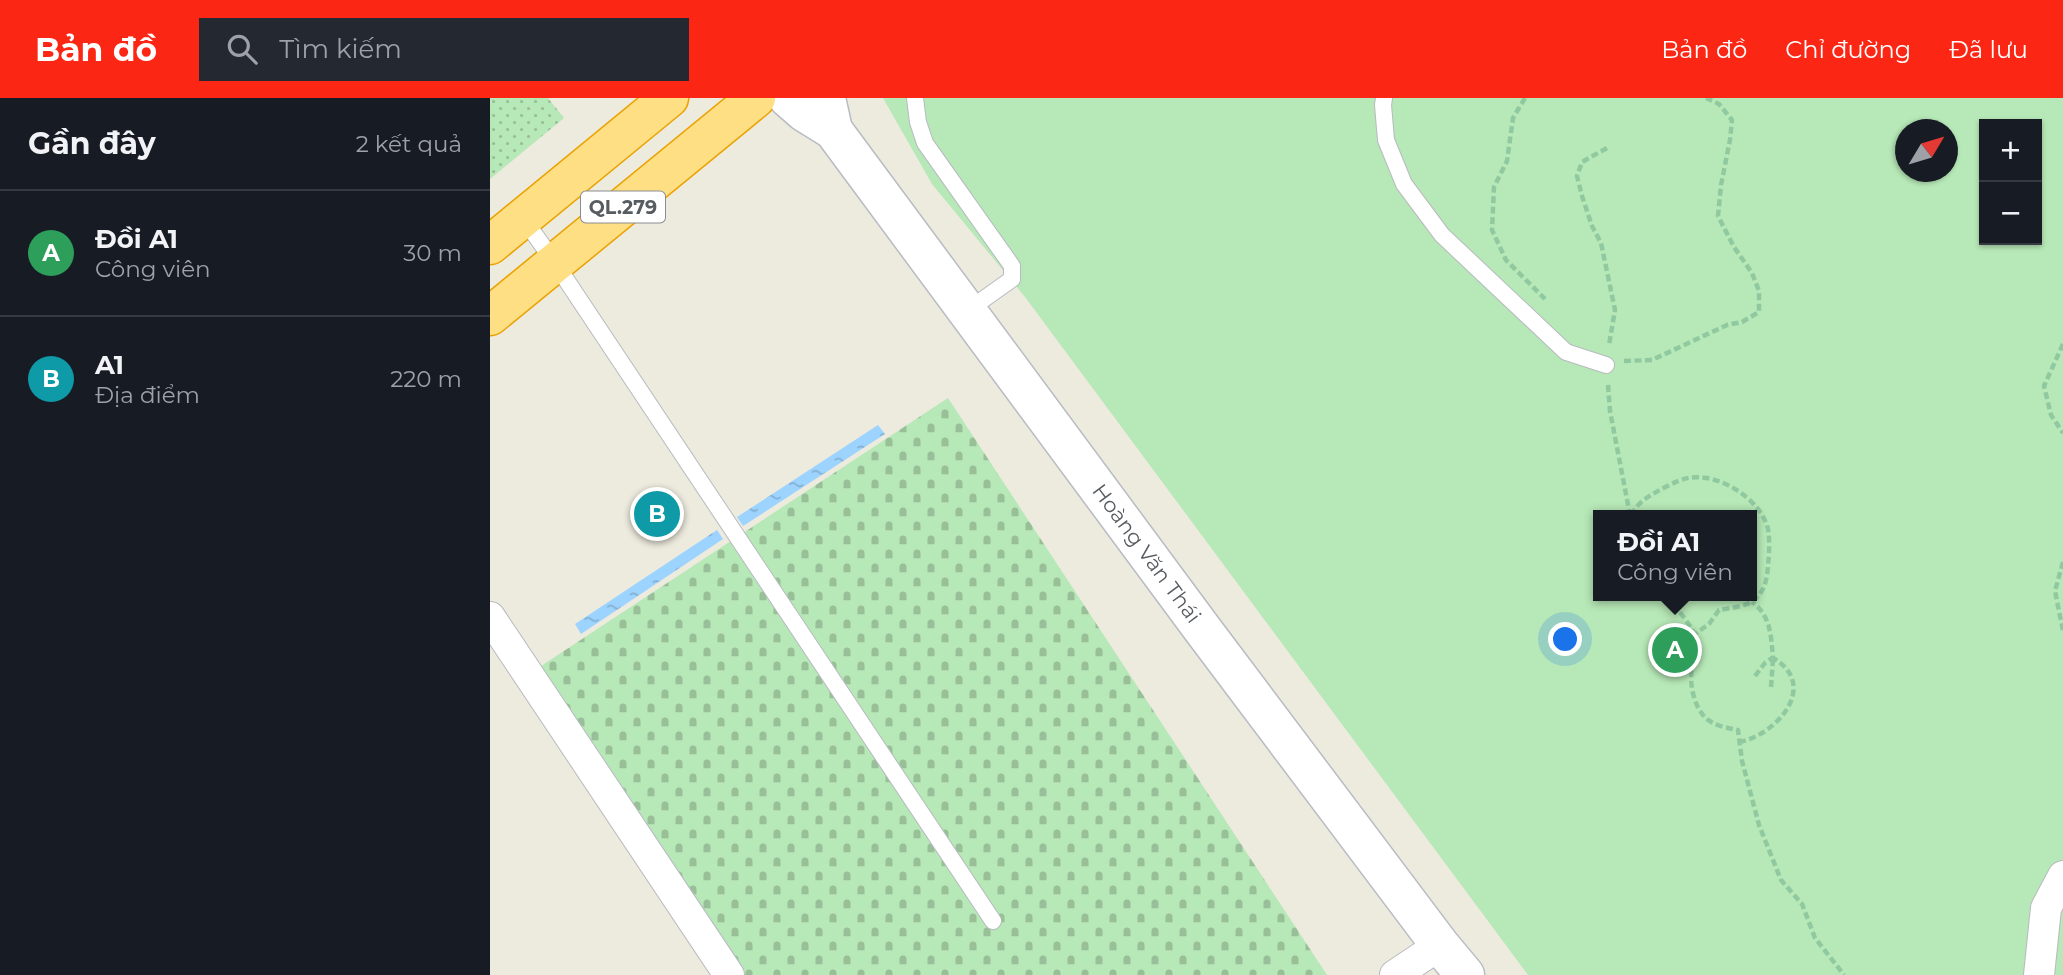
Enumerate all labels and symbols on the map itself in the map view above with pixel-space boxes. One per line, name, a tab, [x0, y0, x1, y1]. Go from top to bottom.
north arrow	[1895, 119, 1958, 182]
road number: QL.279	[581, 192, 665, 222]
street label: Hoàng Văn Thái	[1087, 479, 1206, 628]
pin: B	[634, 488, 680, 540]
your location	[1548, 622, 1582, 656]
pin: A	[1652, 624, 1698, 676]

